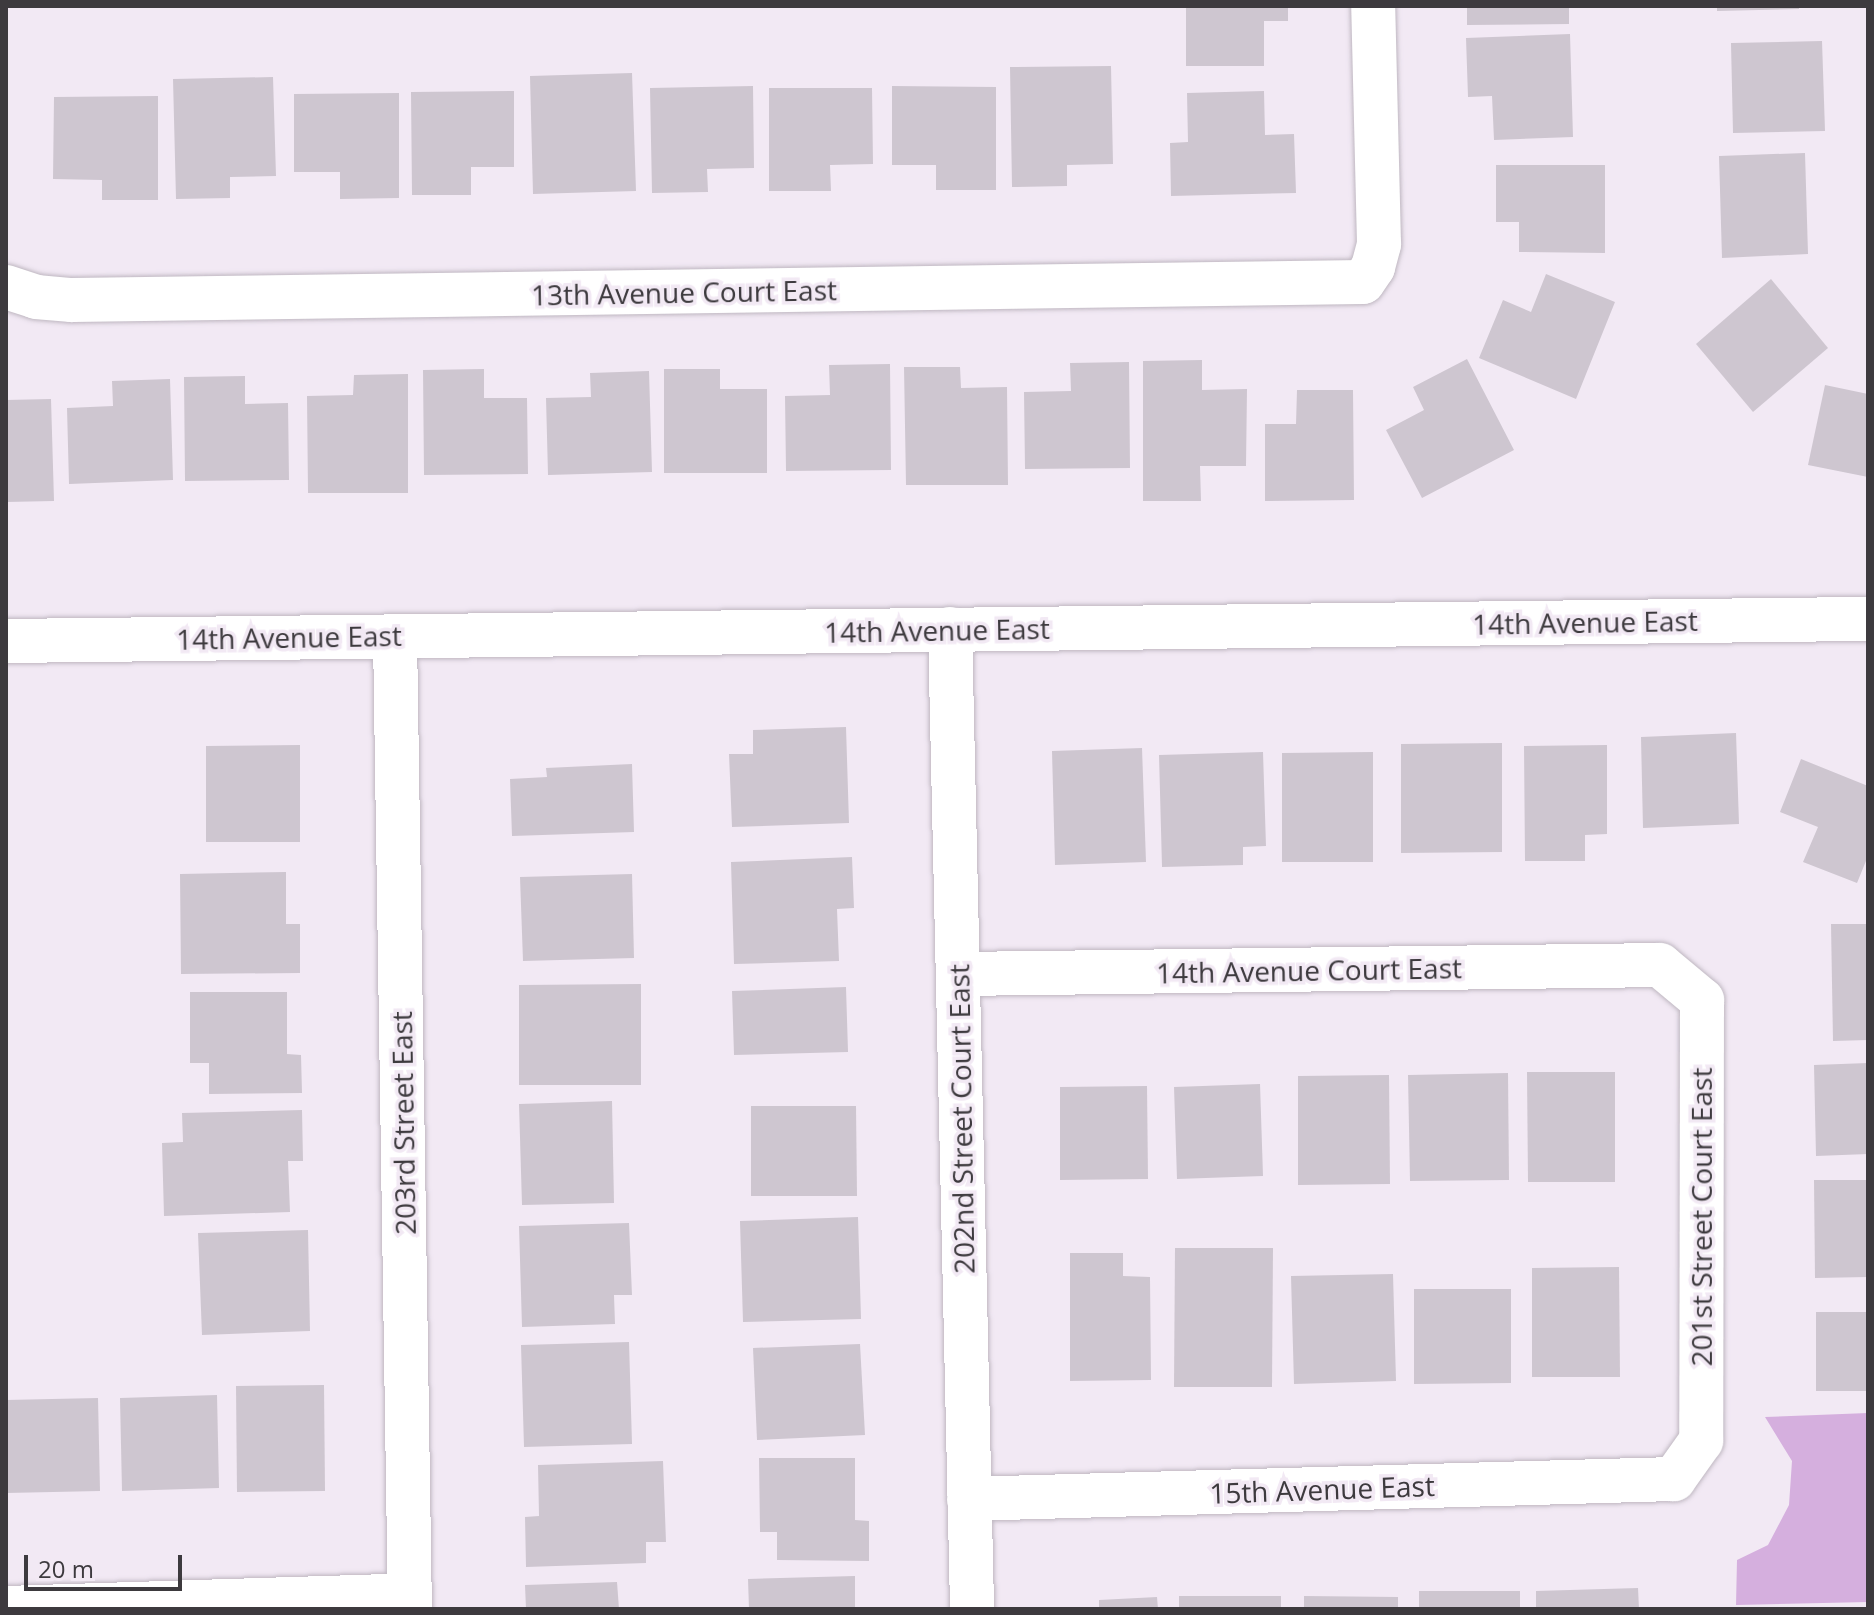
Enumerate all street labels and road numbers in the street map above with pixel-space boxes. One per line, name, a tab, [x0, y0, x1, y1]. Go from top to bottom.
street label: 13th Avenue Court East	[531, 273, 837, 311]
street label: 14th Avenue East	[1472, 603, 1698, 641]
street label: 14th Avenue East	[824, 611, 1050, 649]
street label: 14th Avenue East	[176, 618, 402, 656]
street label: 14th Avenue Court East	[1156, 951, 1462, 989]
street label: 202nd Street Court East	[941, 964, 981, 1274]
street label: 203rd Street East	[384, 1011, 422, 1235]
street label: 201st Street Court East	[1684, 1068, 1718, 1366]
street label: 15th Avenue East	[1209, 1468, 1435, 1510]

